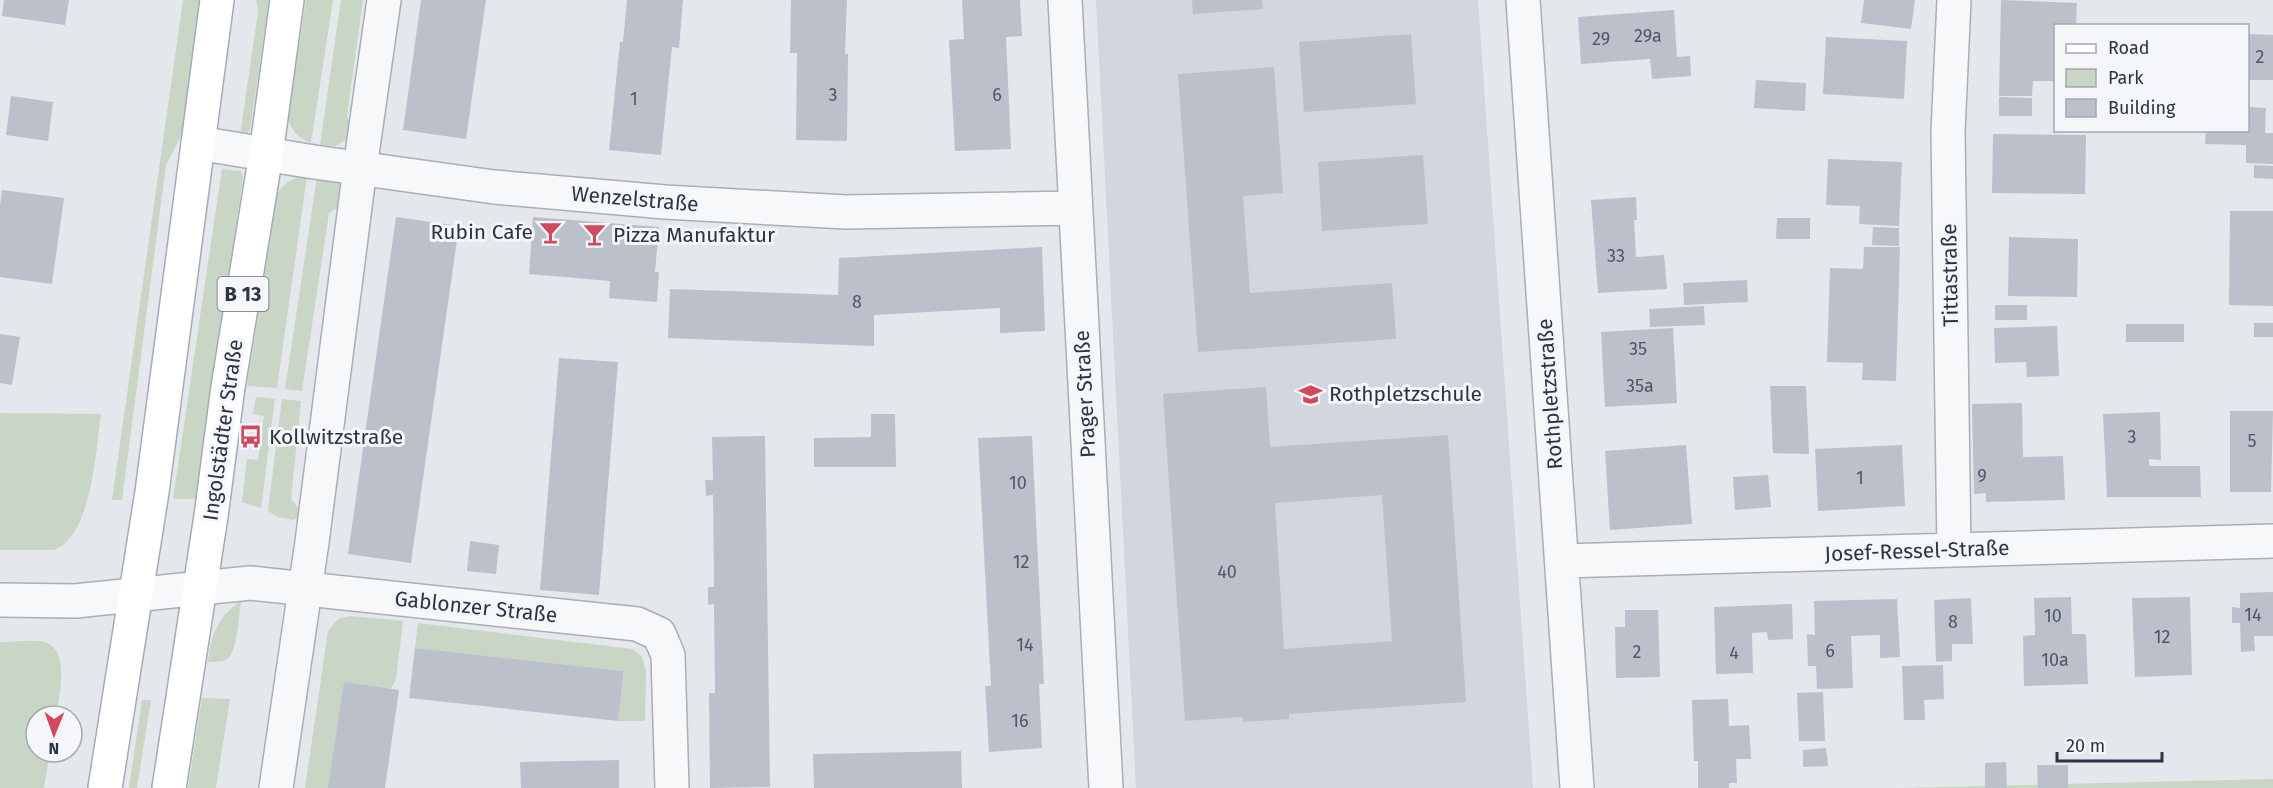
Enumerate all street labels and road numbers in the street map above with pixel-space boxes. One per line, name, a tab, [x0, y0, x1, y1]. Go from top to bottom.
street label: Wenzelstraße	[570, 180, 700, 218]
street label: Tittastraße	[1936, 223, 1964, 327]
road number: B 13	[218, 277, 268, 311]
street label: Rothpletzstraße	[1532, 318, 1568, 470]
street label: Prager Straße	[1069, 330, 1101, 458]
street label: Ingolstädter Straße	[197, 338, 249, 522]
street label: Josef-Ressel-Straße	[1824, 535, 2010, 567]
street label: Gablonzer Straße	[393, 586, 559, 628]

